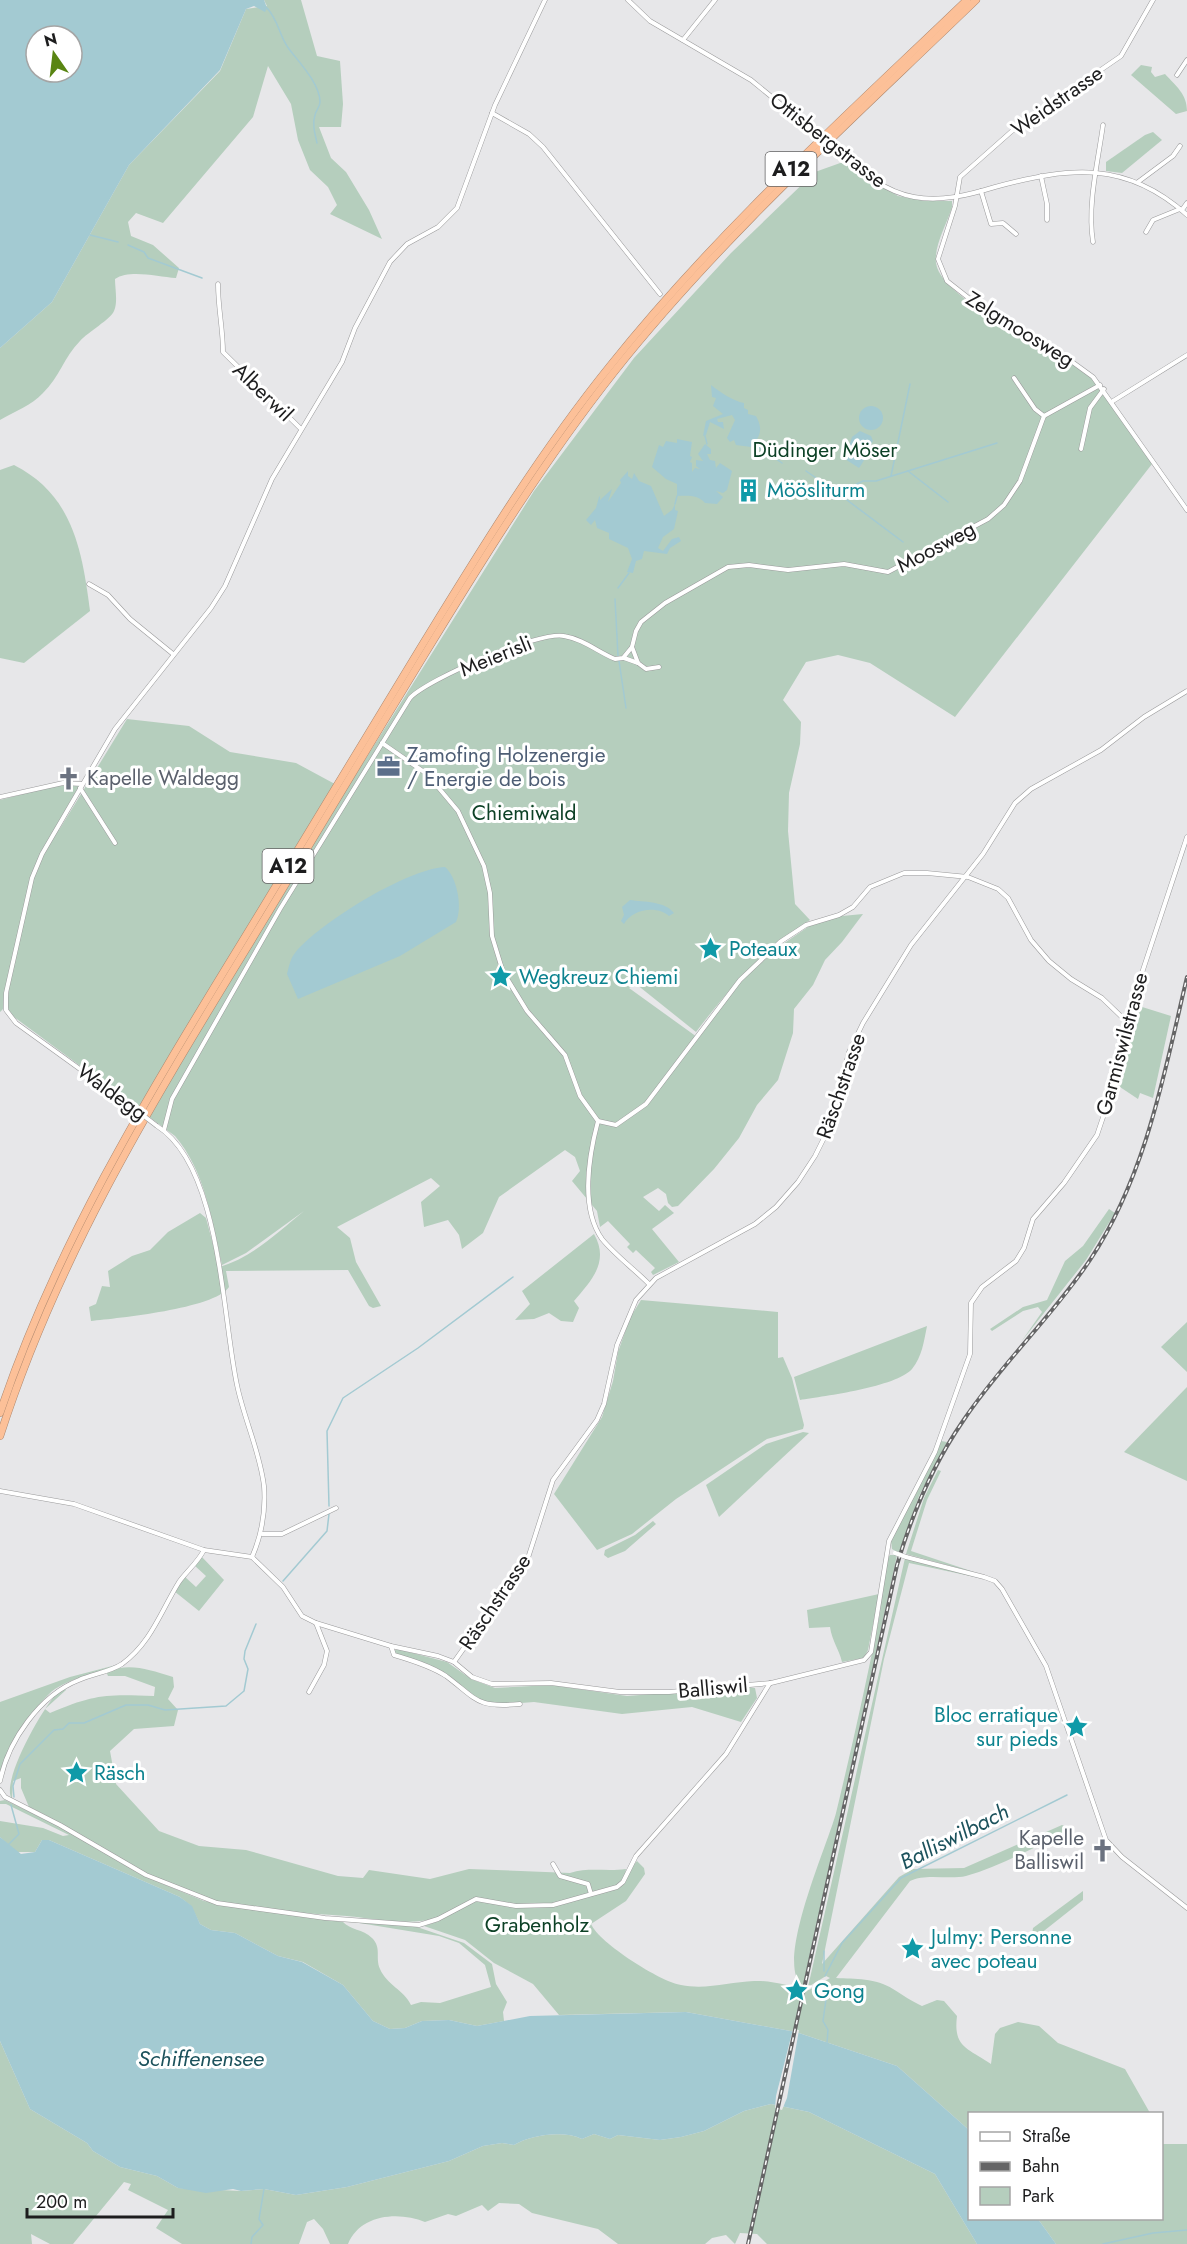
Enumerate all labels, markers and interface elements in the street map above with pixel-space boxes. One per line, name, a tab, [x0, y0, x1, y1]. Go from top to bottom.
north arrow	[24, 24, 84, 84]
text: N	[42, 27, 59, 53]
street label: Weidstrasse	[1005, 58, 1109, 144]
street label: Ottisbergstrasse	[763, 85, 893, 195]
road number: A12	[766, 152, 816, 186]
street label: Zelgmoosweg	[960, 284, 1080, 374]
street label: Alberwil	[226, 356, 300, 428]
park label: Düdinger Möser	[752, 435, 898, 465]
place label: Möösliturm	[767, 475, 865, 505]
building icon: Möösliturm	[736, 477, 762, 503]
street label: Moosweg	[891, 514, 981, 580]
street label: Meierisli	[455, 628, 537, 684]
place label: Zamofing Holzenergie / Energie de bois	[407, 740, 606, 794]
office icon: Zamofing Holzenergie / Energie de bois	[376, 754, 402, 780]
place label: Kapelle Waldegg	[87, 763, 239, 793]
church icon: Kapelle Waldegg	[56, 765, 82, 791]
park label: Chiemiwald	[472, 798, 576, 828]
road number: A12	[262, 849, 314, 883]
place label: Poteaux	[729, 934, 797, 964]
place icon: Poteaux	[698, 936, 724, 962]
place label: Wegkreuz Chiemi	[519, 962, 678, 992]
place icon: Wegkreuz Chiemi	[488, 964, 514, 990]
street label: Garmiswilstrasse	[1089, 969, 1156, 1119]
street label: Räschstrasse	[809, 1029, 873, 1143]
street label: Waldegg	[71, 1056, 153, 1128]
street label: Räschstrasse	[452, 1548, 538, 1656]
street label: Balliswil	[677, 1670, 749, 1706]
place label: Bloc erratique sur pieds	[934, 1700, 1058, 1754]
place icon: Bloc erratique sur pieds	[1063, 1714, 1089, 1740]
place label: Räsch	[94, 1758, 145, 1788]
place icon: Räsch	[63, 1760, 89, 1786]
water label: Balliswilbach	[894, 1795, 1014, 1877]
place label: Kapelle Balliswil	[1014, 1823, 1084, 1877]
church icon: Kapelle Balliswil	[1089, 1837, 1115, 1863]
park label: Grabenholz	[485, 1910, 590, 1940]
place label: Julmy: Personne avec poteau	[928, 1922, 1072, 1976]
place icon: Julmy: Personne avec poteau	[900, 1936, 926, 1962]
place label: Gong	[814, 1976, 865, 2006]
place icon: Gong	[783, 1978, 809, 2004]
water label: Schiffenensee	[138, 2042, 264, 2074]
legend	[968, 2112, 1163, 2220]
text: Straße	[1022, 2123, 1070, 2149]
text: Bahn	[1022, 2153, 1060, 2179]
scale bar	[27, 2181, 172, 2219]
text: Park	[1022, 2183, 1054, 2209]
text: 200 m	[36, 2189, 87, 2215]

